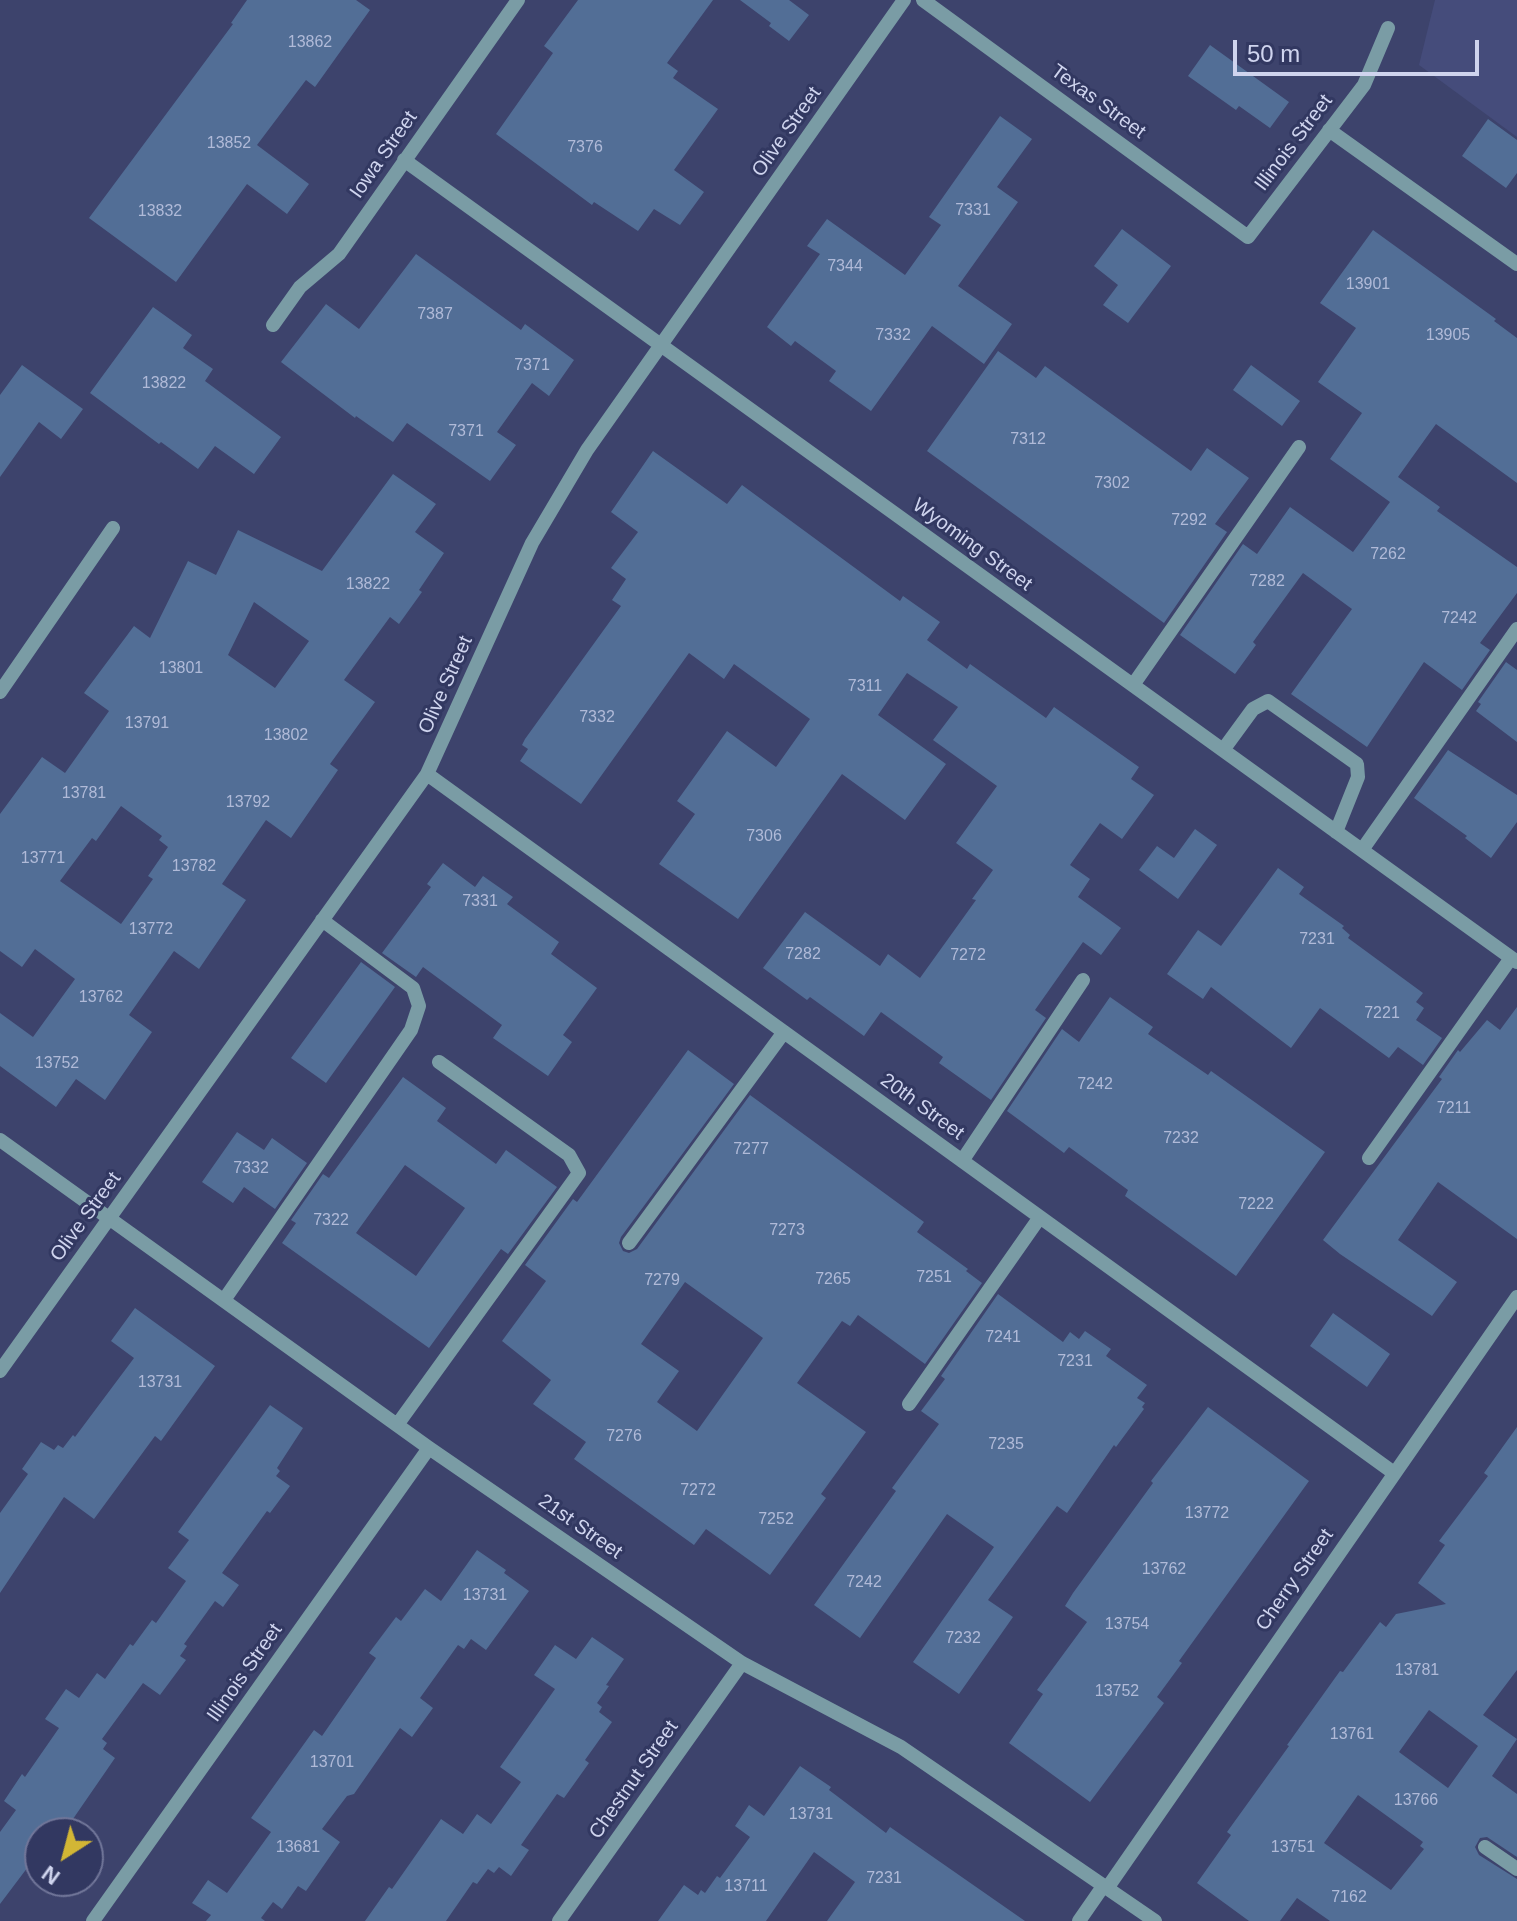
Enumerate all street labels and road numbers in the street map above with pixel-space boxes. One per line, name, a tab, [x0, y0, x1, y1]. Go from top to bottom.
street label: Texas Street	[1046, 60, 1150, 144]
street label: Olive Street	[747, 82, 827, 182]
street label: Illinois Street	[1250, 90, 1338, 196]
street label: Iowa Street	[345, 107, 423, 203]
street label: Wyoming Street	[907, 494, 1037, 596]
street label: Olive Street	[414, 632, 478, 738]
street label: 20th Street	[875, 1069, 969, 1145]
street label: Olive Street	[46, 1168, 126, 1266]
street label: 21st Street	[534, 1489, 626, 1565]
street label: Cherry Street	[1251, 1524, 1339, 1636]
street label: Illinois Street	[202, 1619, 288, 1727]
street label: Chestnut Street	[584, 1716, 684, 1844]

